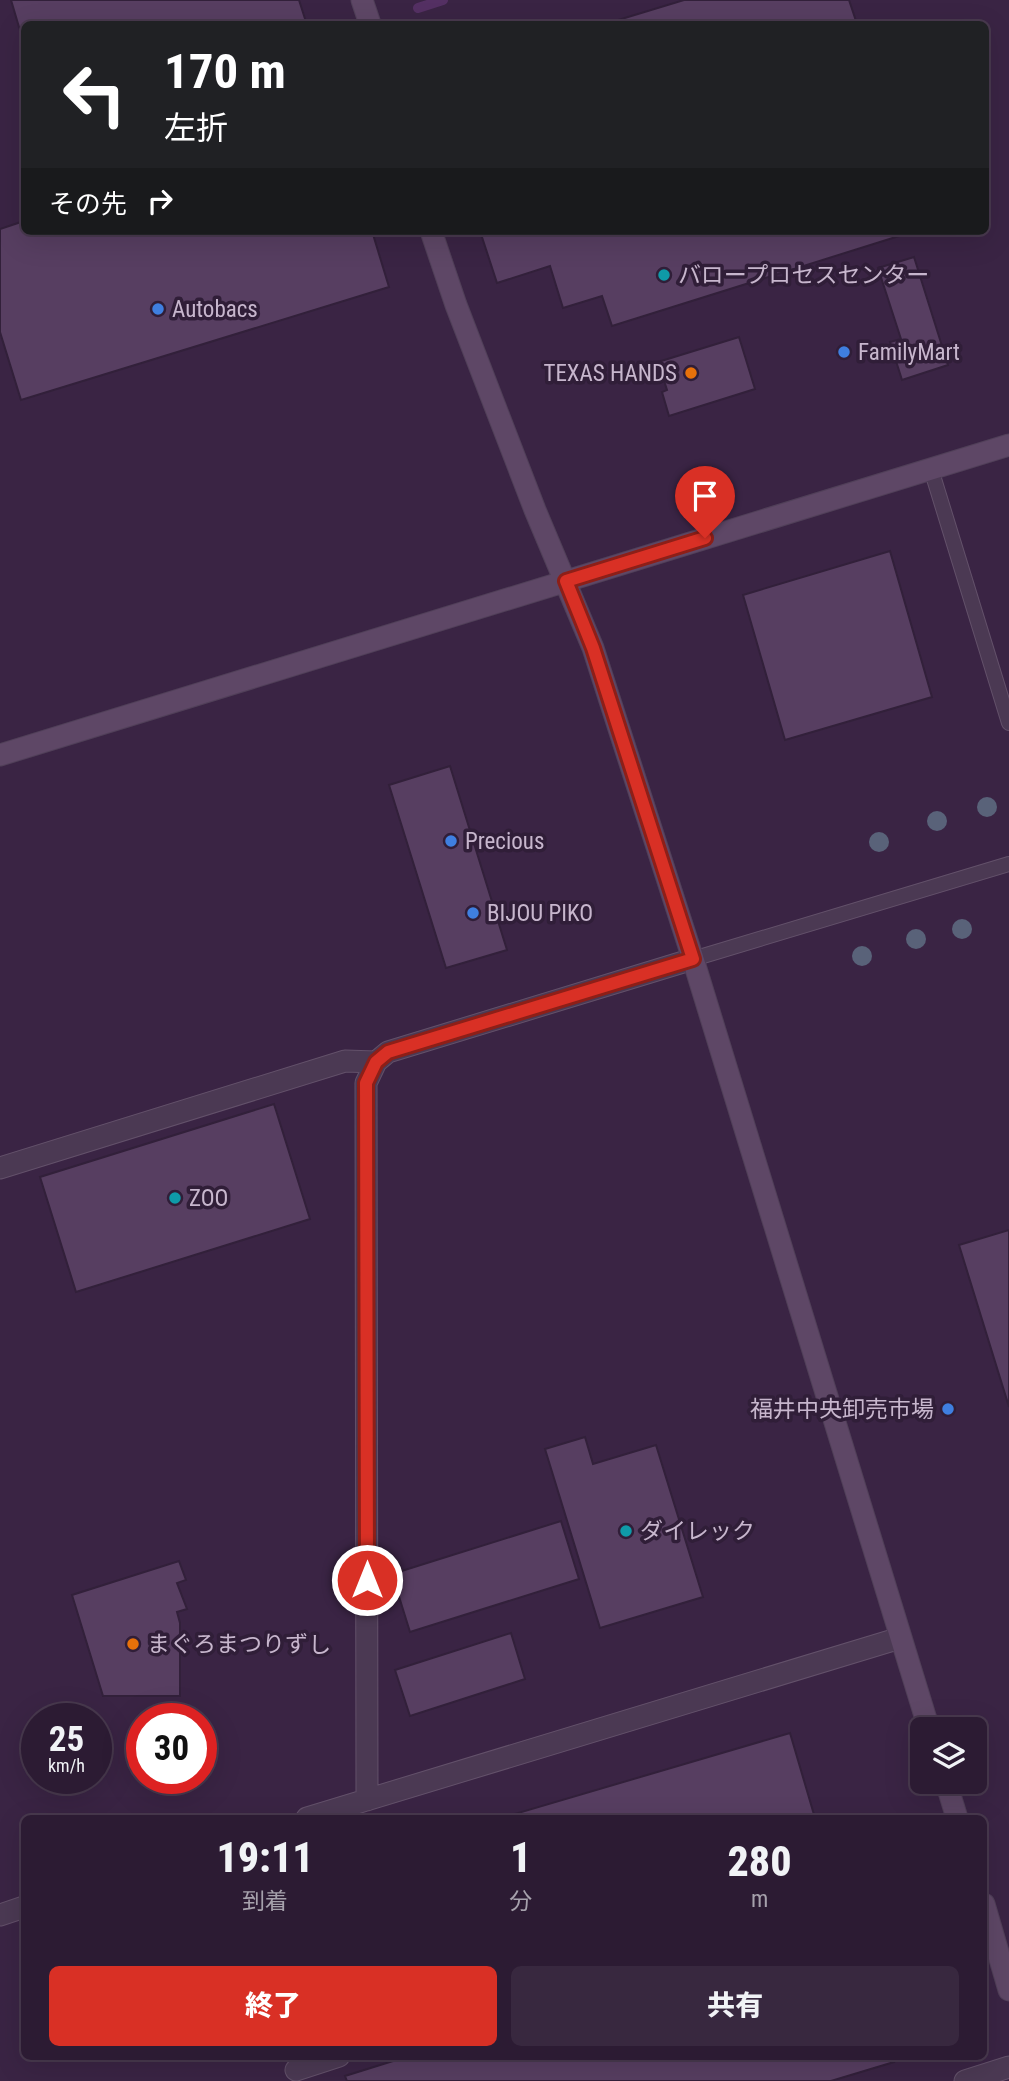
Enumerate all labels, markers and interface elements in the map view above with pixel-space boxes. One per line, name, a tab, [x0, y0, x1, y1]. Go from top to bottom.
text: 170 m	[164, 43, 286, 100]
icon: left	[49, 49, 140, 140]
text: 左折	[164, 109, 228, 147]
icon: right	[141, 182, 179, 220]
text: その先	[49, 189, 127, 219]
place label: バロープロセスセンター	[678, 262, 930, 289]
marker: バロープロセスセンター	[656, 267, 672, 283]
place label: Autobacs	[172, 296, 258, 323]
marker: Autobacs	[150, 301, 166, 317]
place label: FamilyMart	[858, 339, 960, 366]
marker: FamilyMart	[836, 344, 852, 360]
place label: TEXAS HANDS	[543, 360, 677, 387]
marker: TEXAS HANDS	[683, 365, 699, 381]
pin	[675, 466, 735, 538]
icon: arrive	[686, 477, 724, 515]
place label: Precious	[465, 828, 544, 855]
marker: Precious	[443, 833, 459, 849]
place label: BIJOU PIKO	[487, 900, 593, 927]
marker: BIJOU PIKO	[465, 905, 481, 921]
place label: ZOO	[189, 1185, 228, 1212]
marker: ZOO	[167, 1190, 183, 1206]
place label: 福井中央卸売市場	[750, 1396, 934, 1423]
marker: 福井中央卸売市場	[940, 1401, 956, 1417]
place label: ダイレック	[640, 1518, 755, 1545]
marker: ダイレック	[618, 1523, 634, 1539]
position arrow	[330, 1543, 404, 1617]
place label: まぐろまつりずし	[147, 1631, 331, 1658]
marker: まぐろまつりずし	[125, 1636, 141, 1652]
speed limit sign: 30	[126, 1703, 217, 1794]
map controls	[910, 1717, 987, 1794]
button: layers	[910, 1717, 987, 1794]
text: 25	[49, 1719, 84, 1760]
text: km/h	[48, 1755, 85, 1776]
text: 19:11	[216, 1833, 314, 1882]
text: 1	[510, 1833, 531, 1882]
text: 280	[728, 1837, 792, 1886]
text: m	[751, 1886, 768, 1913]
text: 到着	[242, 1888, 288, 1915]
text: 分	[509, 1888, 532, 1915]
button: 終了	[49, 1966, 497, 2046]
button: 共有	[511, 1966, 959, 2046]

